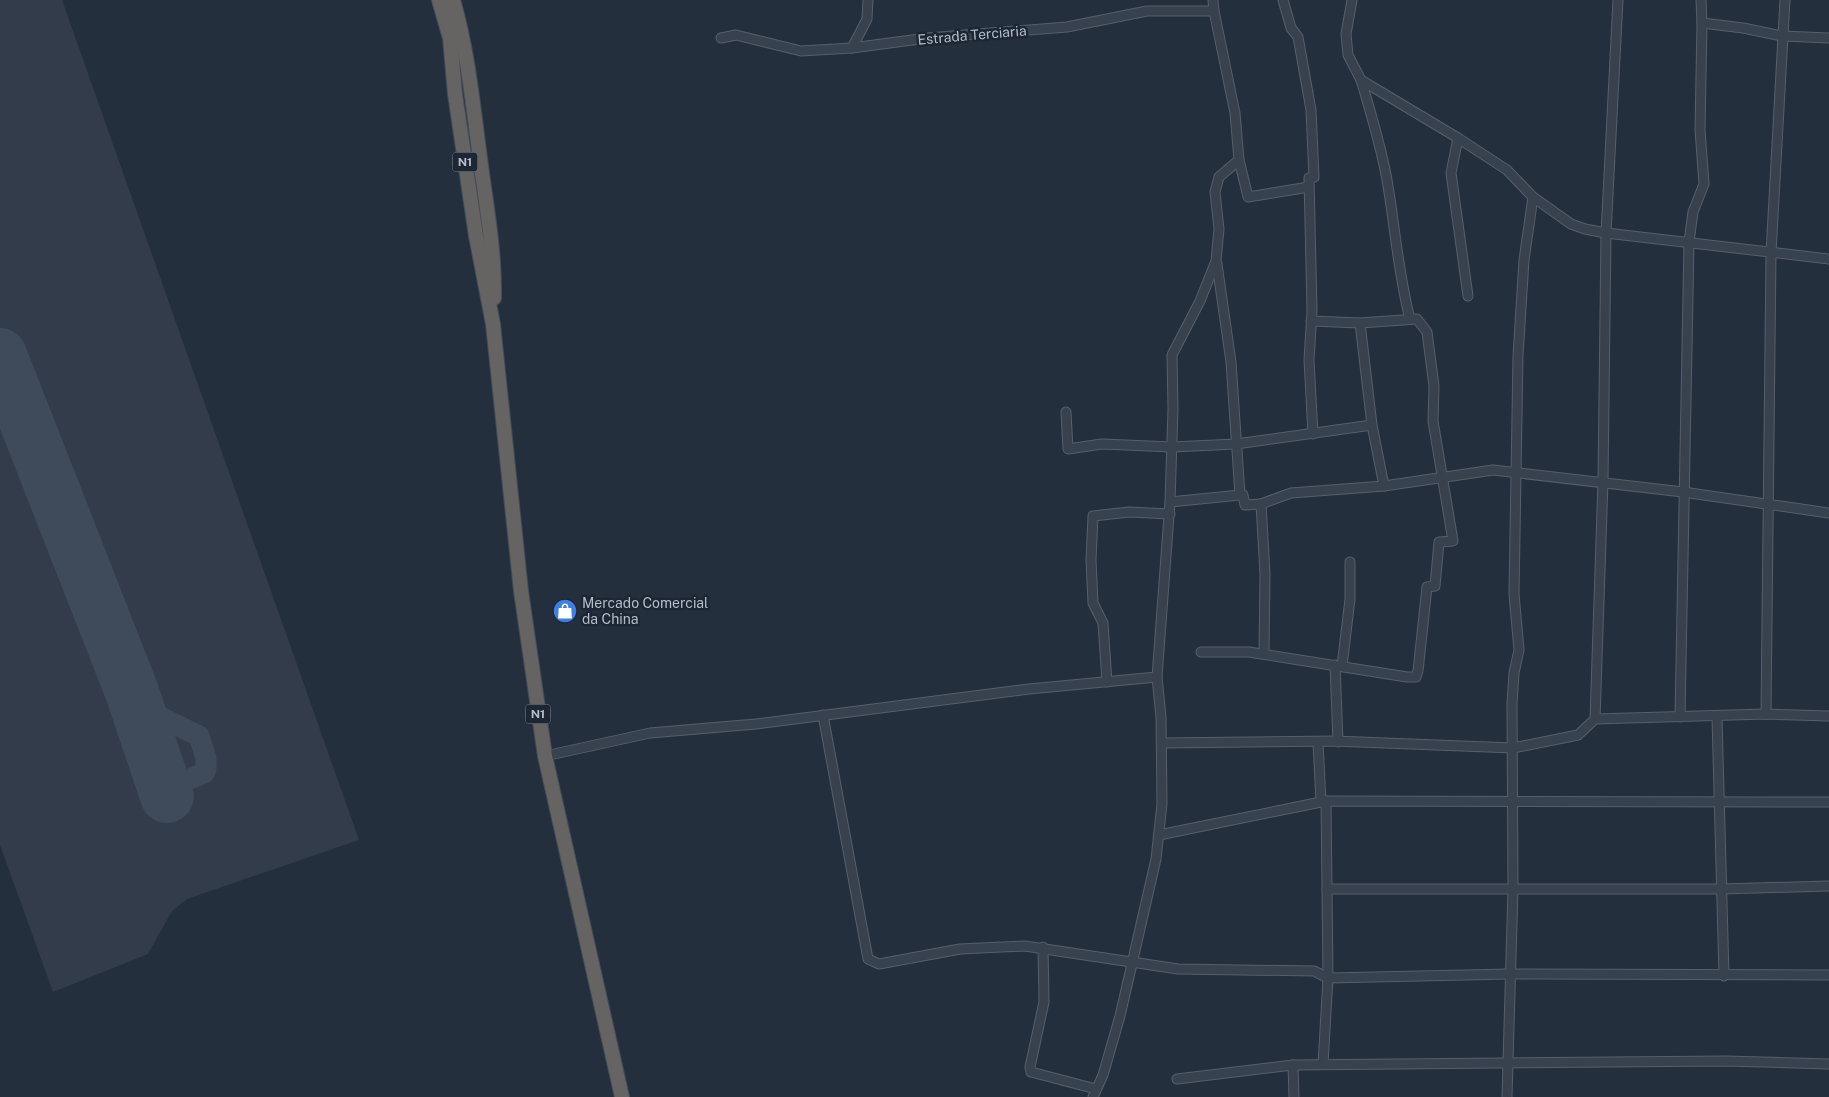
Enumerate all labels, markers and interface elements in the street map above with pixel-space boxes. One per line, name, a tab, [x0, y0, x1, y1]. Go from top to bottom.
street label: Estrada Terciaria	[917, 22, 1027, 48]
road number: N1	[452, 152, 478, 172]
place label: Mercado Comercial da China	[582, 595, 708, 627]
shop icon: Mercado Comercial da China	[552, 598, 578, 624]
road number: N1	[526, 704, 550, 724]

